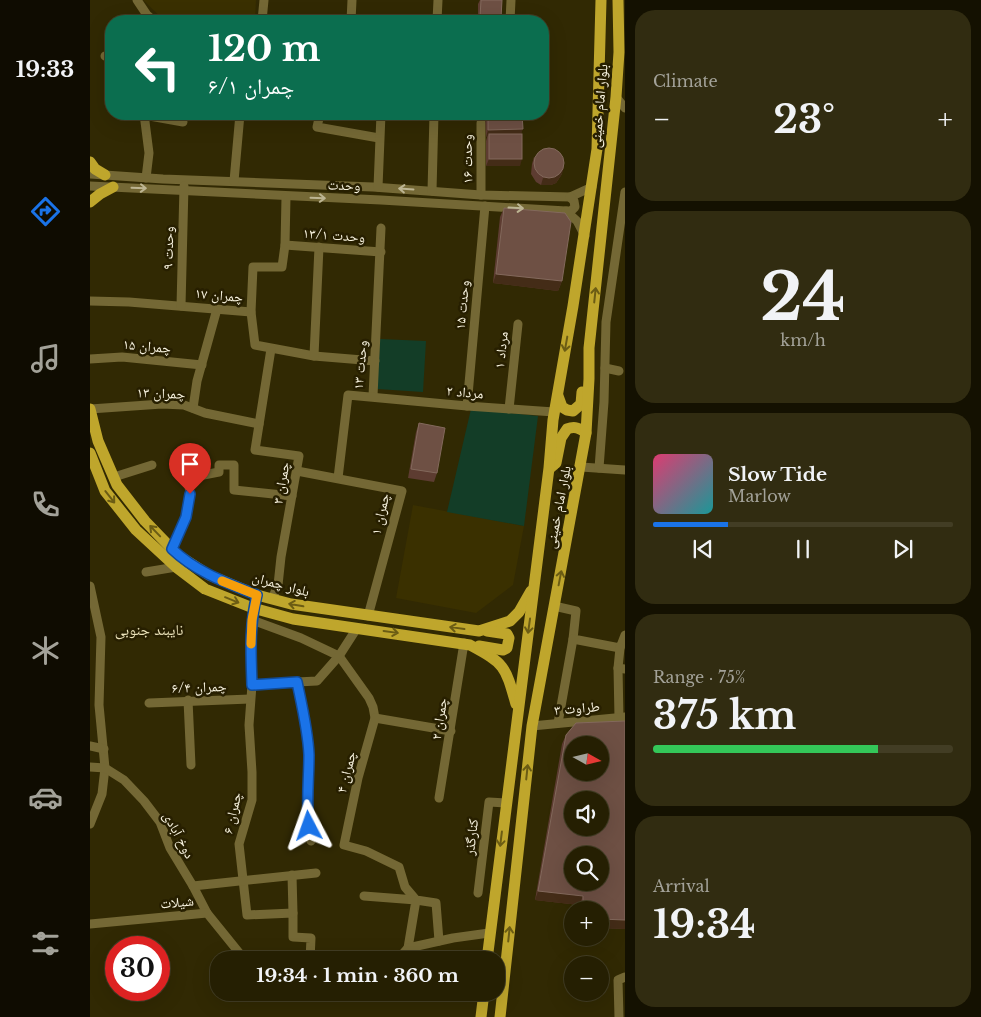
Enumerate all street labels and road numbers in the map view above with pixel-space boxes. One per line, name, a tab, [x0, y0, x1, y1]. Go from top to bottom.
street label: بلوار امام خمینی	[586, 63, 613, 149]
street label: وحدت ۱۶	[458, 134, 476, 184]
street label: وحدت	[327, 175, 361, 195]
street label: وحدت ۱۳/۱	[302, 224, 366, 246]
street label: وحدت ۹	[159, 226, 177, 270]
street label: وحدت ۱۵	[451, 280, 473, 330]
street label: چمران ۱۷	[194, 284, 244, 306]
street label: مرداد ۱	[490, 331, 512, 369]
street label: چمران ۱۵	[122, 335, 172, 357]
street label: وحدت ۱۳	[349, 340, 371, 390]
street label: مرداد ۲	[446, 381, 484, 403]
street label: چمران ۱۳	[136, 383, 186, 403]
street label: چمران ۳	[268, 461, 294, 505]
street label: بلوار امام خمینی	[541, 464, 576, 550]
street label: چمران ۱	[366, 491, 394, 537]
street label: بلوار چمران	[250, 568, 312, 600]
street label: چمران ۶/۴	[171, 677, 227, 697]
street label: چمران ۲	[427, 697, 451, 741]
street label: طراوت ۳	[553, 697, 601, 719]
street label: چمران ۴	[332, 749, 360, 795]
street label: چمران ۶	[218, 790, 246, 836]
street label: دوخ آبادی	[158, 809, 199, 862]
street label: کنارگذر	[460, 818, 482, 857]
street label: شیلات	[159, 892, 195, 912]

